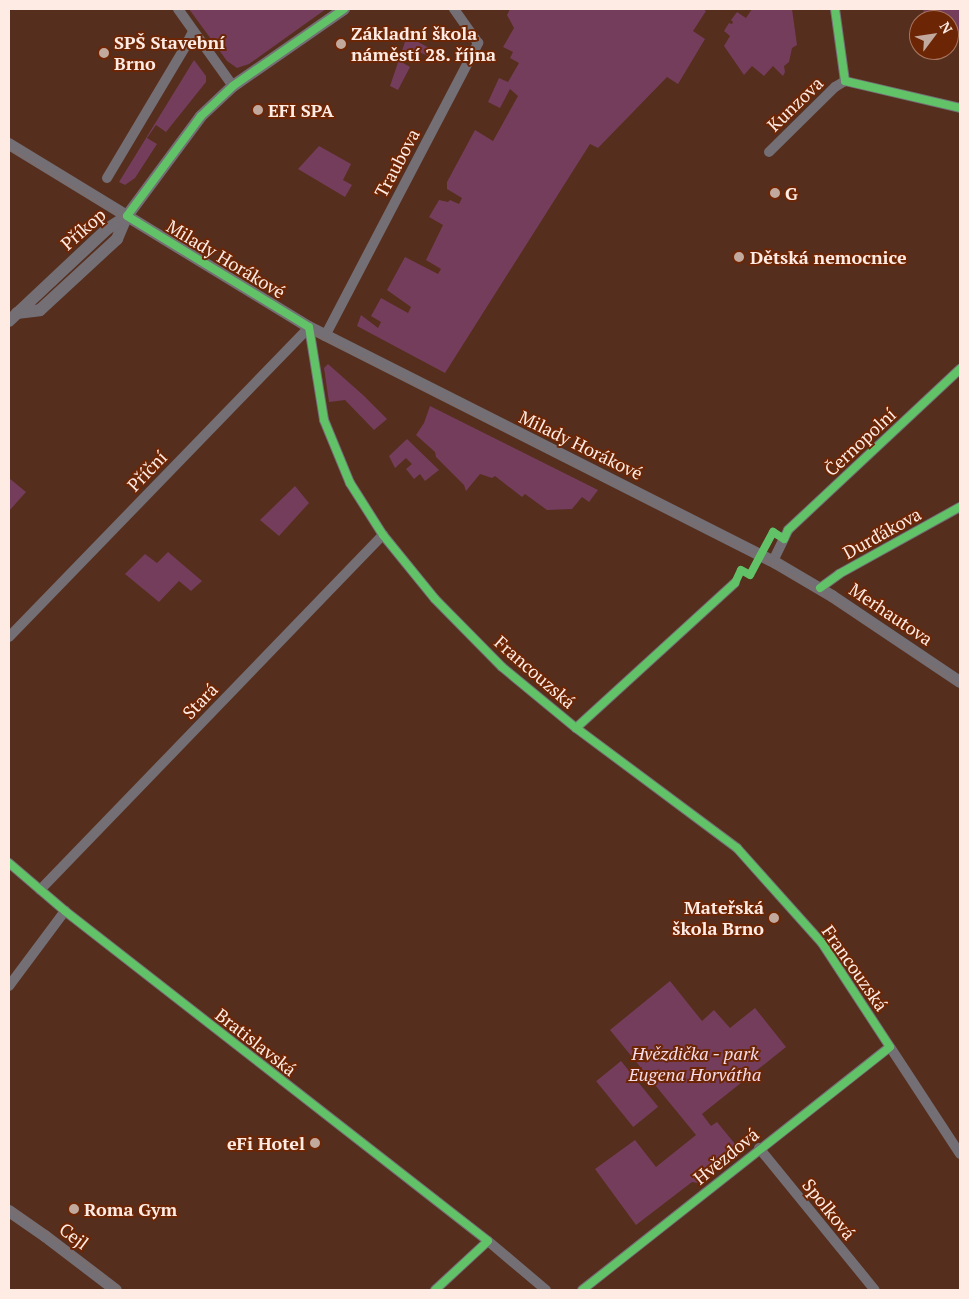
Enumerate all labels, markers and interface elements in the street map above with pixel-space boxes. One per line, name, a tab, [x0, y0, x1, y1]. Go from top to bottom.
north arrow	[909, 10, 959, 60]
text: N	[936, 18, 957, 37]
place label: Základní škola náměstí 28. října	[351, 23, 497, 66]
place label: SPŠ Stavební Brno	[114, 32, 225, 74]
marker: Základní škola náměstí 28. října	[335, 38, 347, 50]
marker: SPŠ Stavební Brno	[98, 47, 110, 59]
street label: Kunzova	[763, 72, 827, 136]
place label: EFI SPA	[268, 99, 334, 121]
marker: EFI SPA	[252, 104, 264, 116]
street label: Traubova	[370, 125, 424, 201]
place label: G	[785, 182, 798, 204]
marker: G	[769, 187, 781, 199]
street label: Příkop	[56, 204, 110, 254]
street label: Milady Horákové	[163, 215, 289, 303]
place label: Dětská nemocnice	[750, 246, 907, 268]
marker: Dětská nemocnice	[732, 250, 746, 264]
street label: Černopolní	[820, 404, 900, 480]
street label: Milady Horákové	[516, 406, 646, 484]
street label: Příční	[123, 446, 171, 496]
street label: Durďákova	[839, 503, 925, 563]
street label: Merhautova	[845, 578, 937, 650]
street label: Francouzská	[490, 631, 580, 713]
street label: Stará	[178, 679, 222, 723]
place label: Mateřská škola Brno	[672, 897, 764, 940]
marker: Mateřská škola Brno	[768, 912, 780, 924]
street label: Francouzská	[818, 921, 892, 1015]
street label: Bratislavská	[211, 1004, 301, 1080]
park label: Hvězdička - park Eugena Horvátha	[629, 1043, 761, 1086]
street label: Hvězdová	[689, 1123, 763, 1189]
place label: eFi Hotel	[227, 1132, 305, 1154]
marker: eFi Hotel	[309, 1137, 321, 1149]
street label: Spolková	[798, 1174, 860, 1244]
place label: Roma Gym	[84, 1198, 177, 1220]
marker: Roma Gym	[68, 1203, 80, 1215]
street label: Cejl	[55, 1218, 93, 1254]

